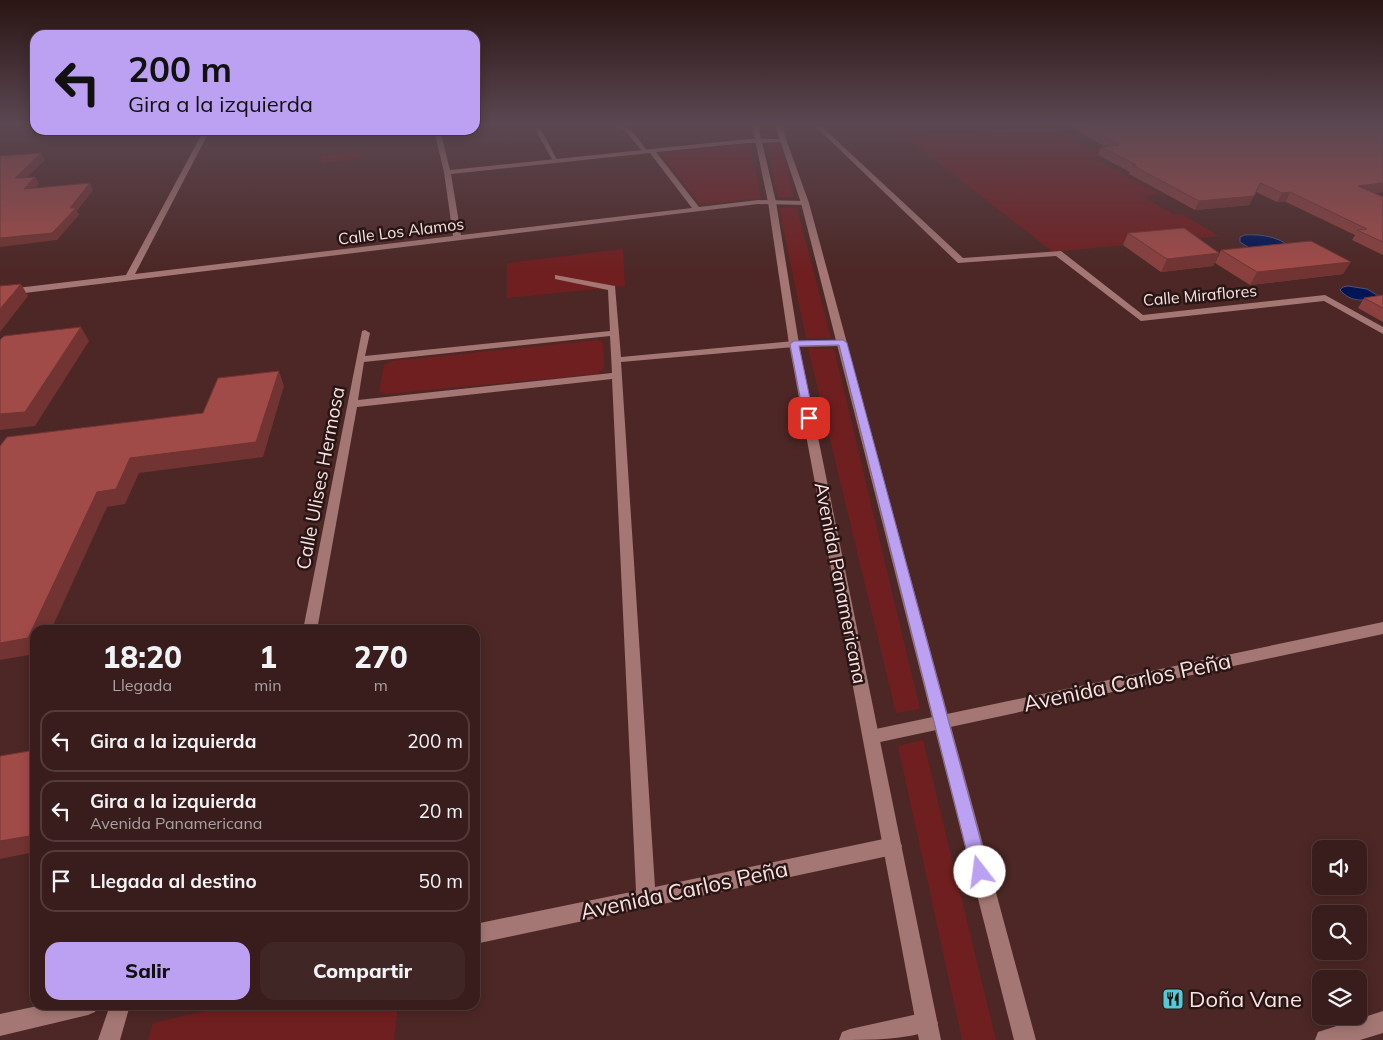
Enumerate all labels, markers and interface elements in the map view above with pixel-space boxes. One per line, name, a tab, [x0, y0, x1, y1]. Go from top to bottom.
text: 200 m	[128, 47, 232, 91]
icon: left	[45, 50, 110, 115]
text: Gira a la izquierda	[128, 90, 313, 118]
street label: Calle Los Alamos	[337, 213, 465, 249]
street label: Calle Miraflores	[1142, 280, 1258, 310]
street label: Calle Ulises Hermosa	[291, 385, 349, 571]
pin	[788, 397, 830, 439]
icon: arrive	[795, 404, 823, 432]
street label: Avenida Panamericana	[810, 480, 872, 686]
text: 18:20	[102, 638, 182, 676]
text: 1	[259, 638, 277, 676]
text: 270	[354, 638, 408, 676]
street label: Avenida Carlos Peña	[1021, 646, 1233, 718]
text: Llegada	[112, 675, 172, 695]
text: min	[254, 675, 282, 695]
text: m	[374, 675, 388, 695]
icon: left	[47, 727, 75, 755]
text: Gira a la izquierda	[90, 729, 256, 753]
text: 200 m	[407, 729, 463, 753]
text: Gira a la izquierda	[90, 789, 256, 813]
icon: left	[47, 797, 75, 825]
text: 20 m	[419, 799, 463, 823]
text: Avenida Panamericana	[90, 813, 262, 833]
map controls	[1312, 840, 1367, 1025]
button: sound	[1312, 840, 1367, 895]
position arrow	[953, 845, 1005, 897]
street label: Avenida Carlos Peña	[578, 854, 790, 926]
icon: arrive	[47, 867, 75, 895]
text: Llegada al destino	[90, 869, 257, 893]
text: 50 m	[419, 869, 463, 893]
button: search	[1312, 905, 1367, 960]
button: Salir	[45, 942, 250, 1000]
button: Compartir	[260, 942, 465, 1000]
button: layers	[1312, 970, 1367, 1025]
place label: Doña Vane	[1189, 985, 1302, 1013]
restaurant icon: Doña Vane	[1161, 987, 1185, 1011]

